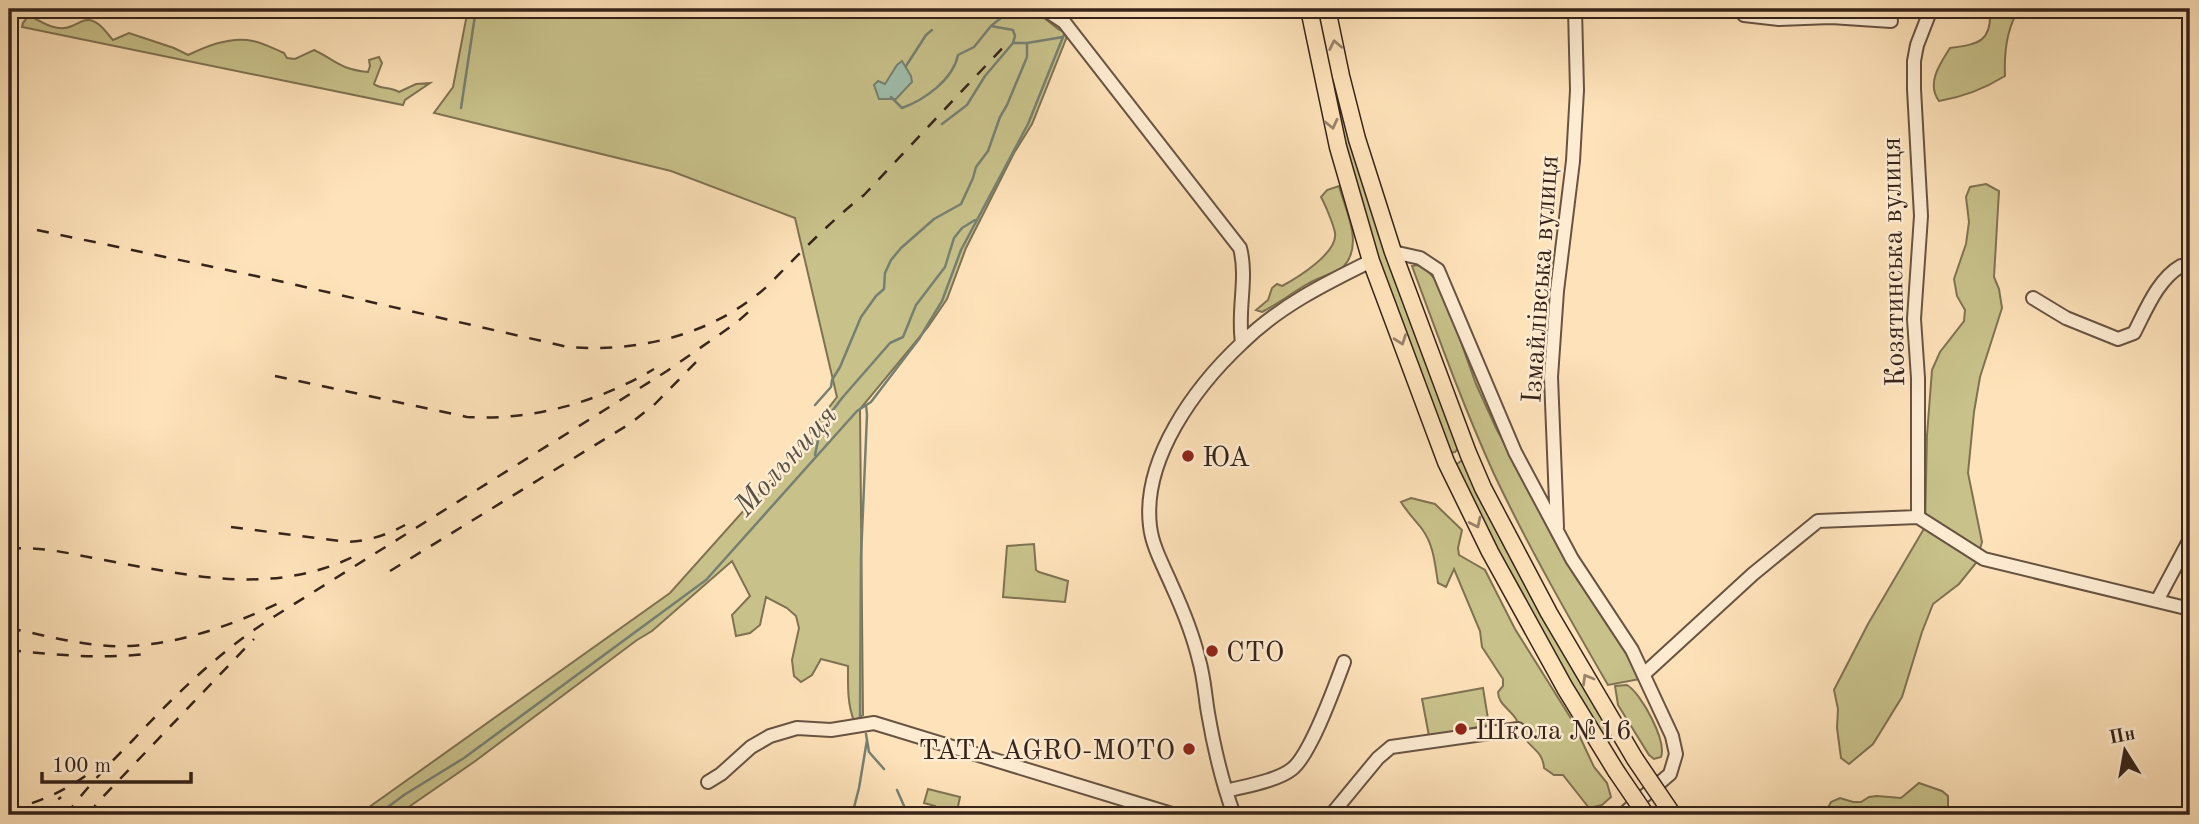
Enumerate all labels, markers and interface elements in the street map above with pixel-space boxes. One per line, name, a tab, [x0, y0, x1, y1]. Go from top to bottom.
one-way arrow	[1328, 39, 1343, 51]
one-way arrow	[1324, 117, 1339, 129]
street label: Козятинська вулиця	[1879, 137, 1911, 387]
street label: Ізмайлівська вулиця	[1519, 154, 1565, 404]
one-way arrow	[1392, 334, 1406, 346]
water label: Мольниця	[729, 400, 844, 523]
place label: ЮА	[1202, 445, 1250, 473]
marker: ЮА	[1180, 448, 1196, 464]
one-way arrow	[1467, 516, 1481, 528]
place label: СТО	[1226, 640, 1284, 668]
marker: СТО	[1204, 643, 1220, 659]
one-way arrow	[1582, 674, 1595, 687]
north arrow	[2090, 716, 2160, 786]
place label: Школа №16	[1475, 718, 1632, 746]
marker: Школа №16	[1453, 721, 1469, 737]
text: Пн	[2108, 725, 2137, 749]
place label: TATA AGRO-MOTO	[918, 738, 1175, 766]
scale bar	[42, 740, 191, 784]
marker: TATA AGRO-MOTO	[1181, 741, 1197, 757]
text: 100 m	[52, 756, 111, 777]

